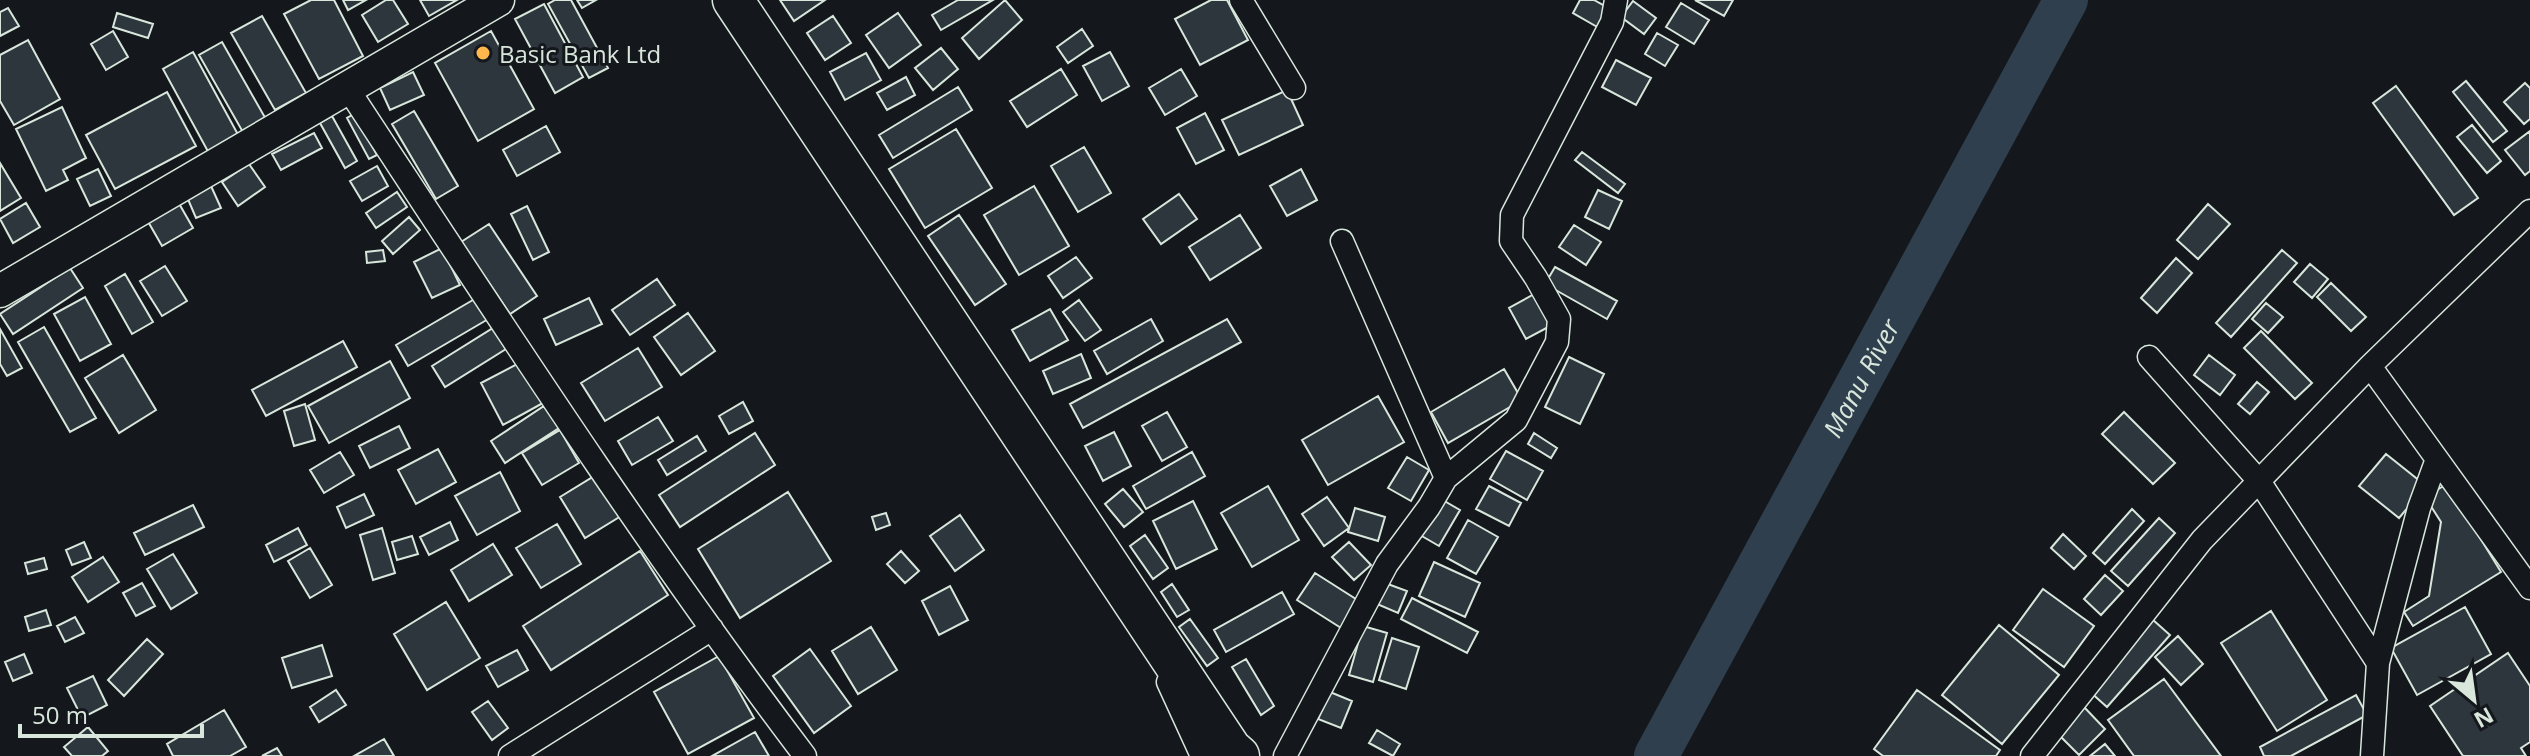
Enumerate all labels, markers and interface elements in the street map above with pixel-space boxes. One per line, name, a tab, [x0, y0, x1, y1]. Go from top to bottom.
place label: Basic Bank Ltd	[499, 37, 661, 70]
marker: Basic Bank Ltd	[474, 44, 492, 62]
water label: Manu River	[1814, 311, 1909, 444]
north arrow	[2434, 660, 2514, 740]
scale bar	[20, 688, 202, 738]
text: 50 m	[32, 698, 88, 731]
text: N	[2469, 701, 2499, 736]

